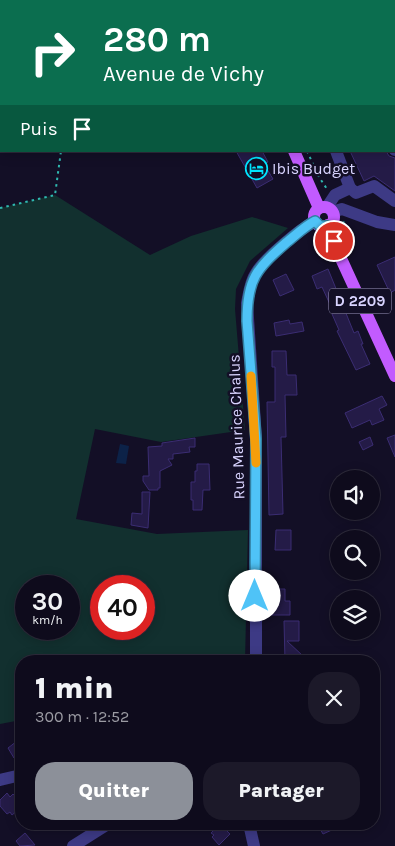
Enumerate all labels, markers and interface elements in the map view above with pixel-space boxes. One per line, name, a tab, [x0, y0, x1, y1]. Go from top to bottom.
text: 280 m	[103, 19, 211, 60]
icon: right	[20, 20, 85, 85]
text: Avenue de Vichy	[103, 61, 264, 87]
icon: arrive	[68, 115, 96, 143]
text: Puis	[20, 118, 58, 140]
hotel icon: Ibis Budget	[244, 156, 268, 180]
place label: Ibis Budget	[272, 159, 355, 178]
pin	[313, 220, 355, 262]
icon: arrive	[320, 227, 348, 255]
road number: D 2209	[329, 288, 391, 314]
street label: Rue Maurice Chalus	[224, 354, 249, 500]
map controls	[330, 470, 380, 640]
button: sound	[330, 470, 380, 520]
button: search	[330, 530, 380, 580]
position arrow	[228, 569, 280, 621]
speed limit sign: 40	[90, 575, 155, 640]
text: 30	[32, 587, 63, 616]
button: layers	[330, 590, 380, 640]
text: km/h	[32, 613, 63, 627]
text: 1 min	[35, 670, 114, 706]
button: close	[308, 672, 360, 724]
text: 300 m · 12:52	[35, 707, 129, 726]
button: Quitter	[35, 762, 193, 820]
button: Partager	[203, 762, 360, 820]

